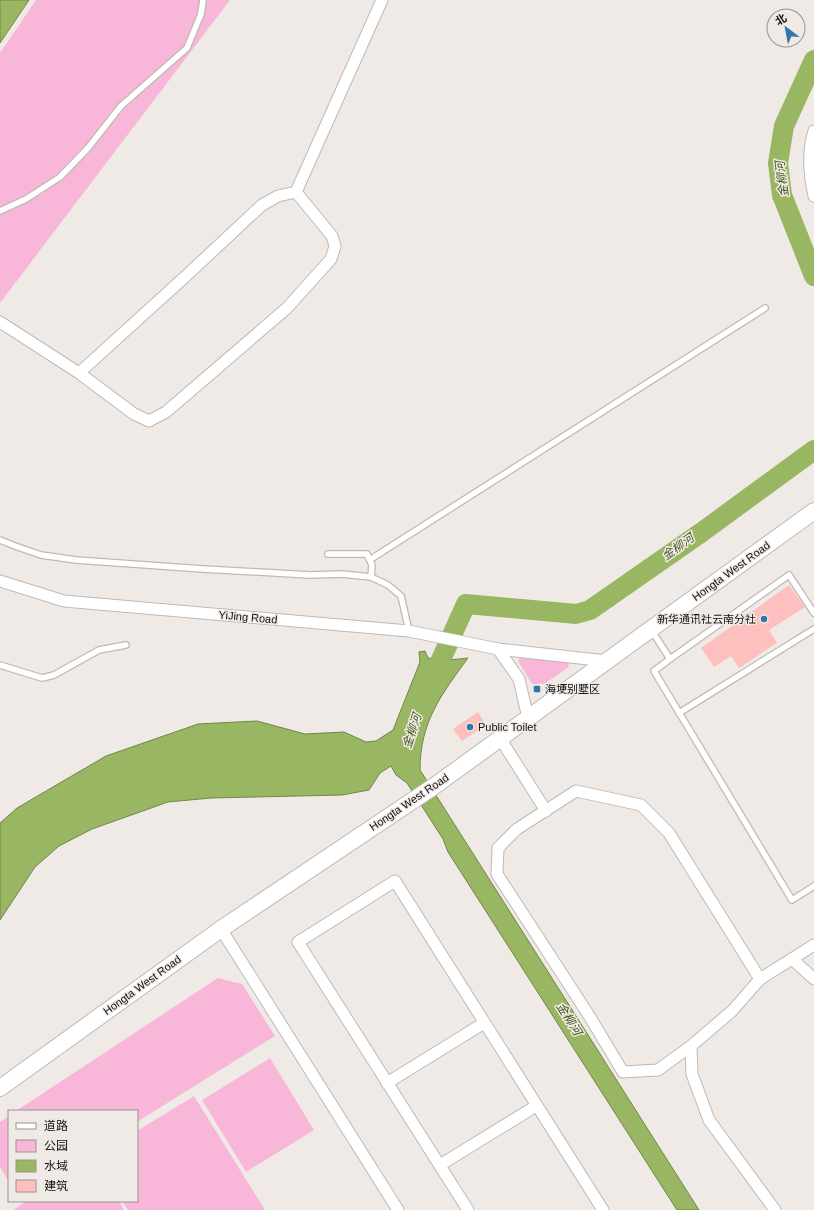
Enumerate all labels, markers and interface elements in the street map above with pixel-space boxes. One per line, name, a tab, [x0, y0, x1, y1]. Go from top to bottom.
north arrow	[766, 8, 806, 48]
text: 北	[773, 12, 789, 28]
water label: 金柳河	[773, 158, 791, 198]
water label: 金柳河	[659, 530, 698, 563]
street label: Hongta West Road	[690, 539, 772, 603]
street label: YiJing Road	[218, 608, 278, 626]
place label: 新华通讯社云南分社	[657, 613, 756, 625]
marker: 新华通讯社云南分社	[759, 614, 769, 624]
place label: 海埂别墅区	[545, 683, 600, 695]
marker: 海埂别墅区	[532, 684, 542, 694]
water label: 金柳河	[400, 710, 425, 750]
place label: Public Toilet	[478, 721, 537, 733]
marker: Public Toilet	[465, 722, 475, 732]
street label: Hongta West Road	[367, 771, 451, 833]
street label: Hongta West Road	[101, 953, 183, 1017]
water label: 金柳河	[554, 1000, 586, 1040]
legend	[8, 1110, 138, 1202]
text: 道路	[44, 1119, 68, 1133]
text: 公园	[44, 1139, 68, 1153]
text: 水域	[44, 1159, 68, 1173]
text: 建筑	[44, 1179, 68, 1193]

